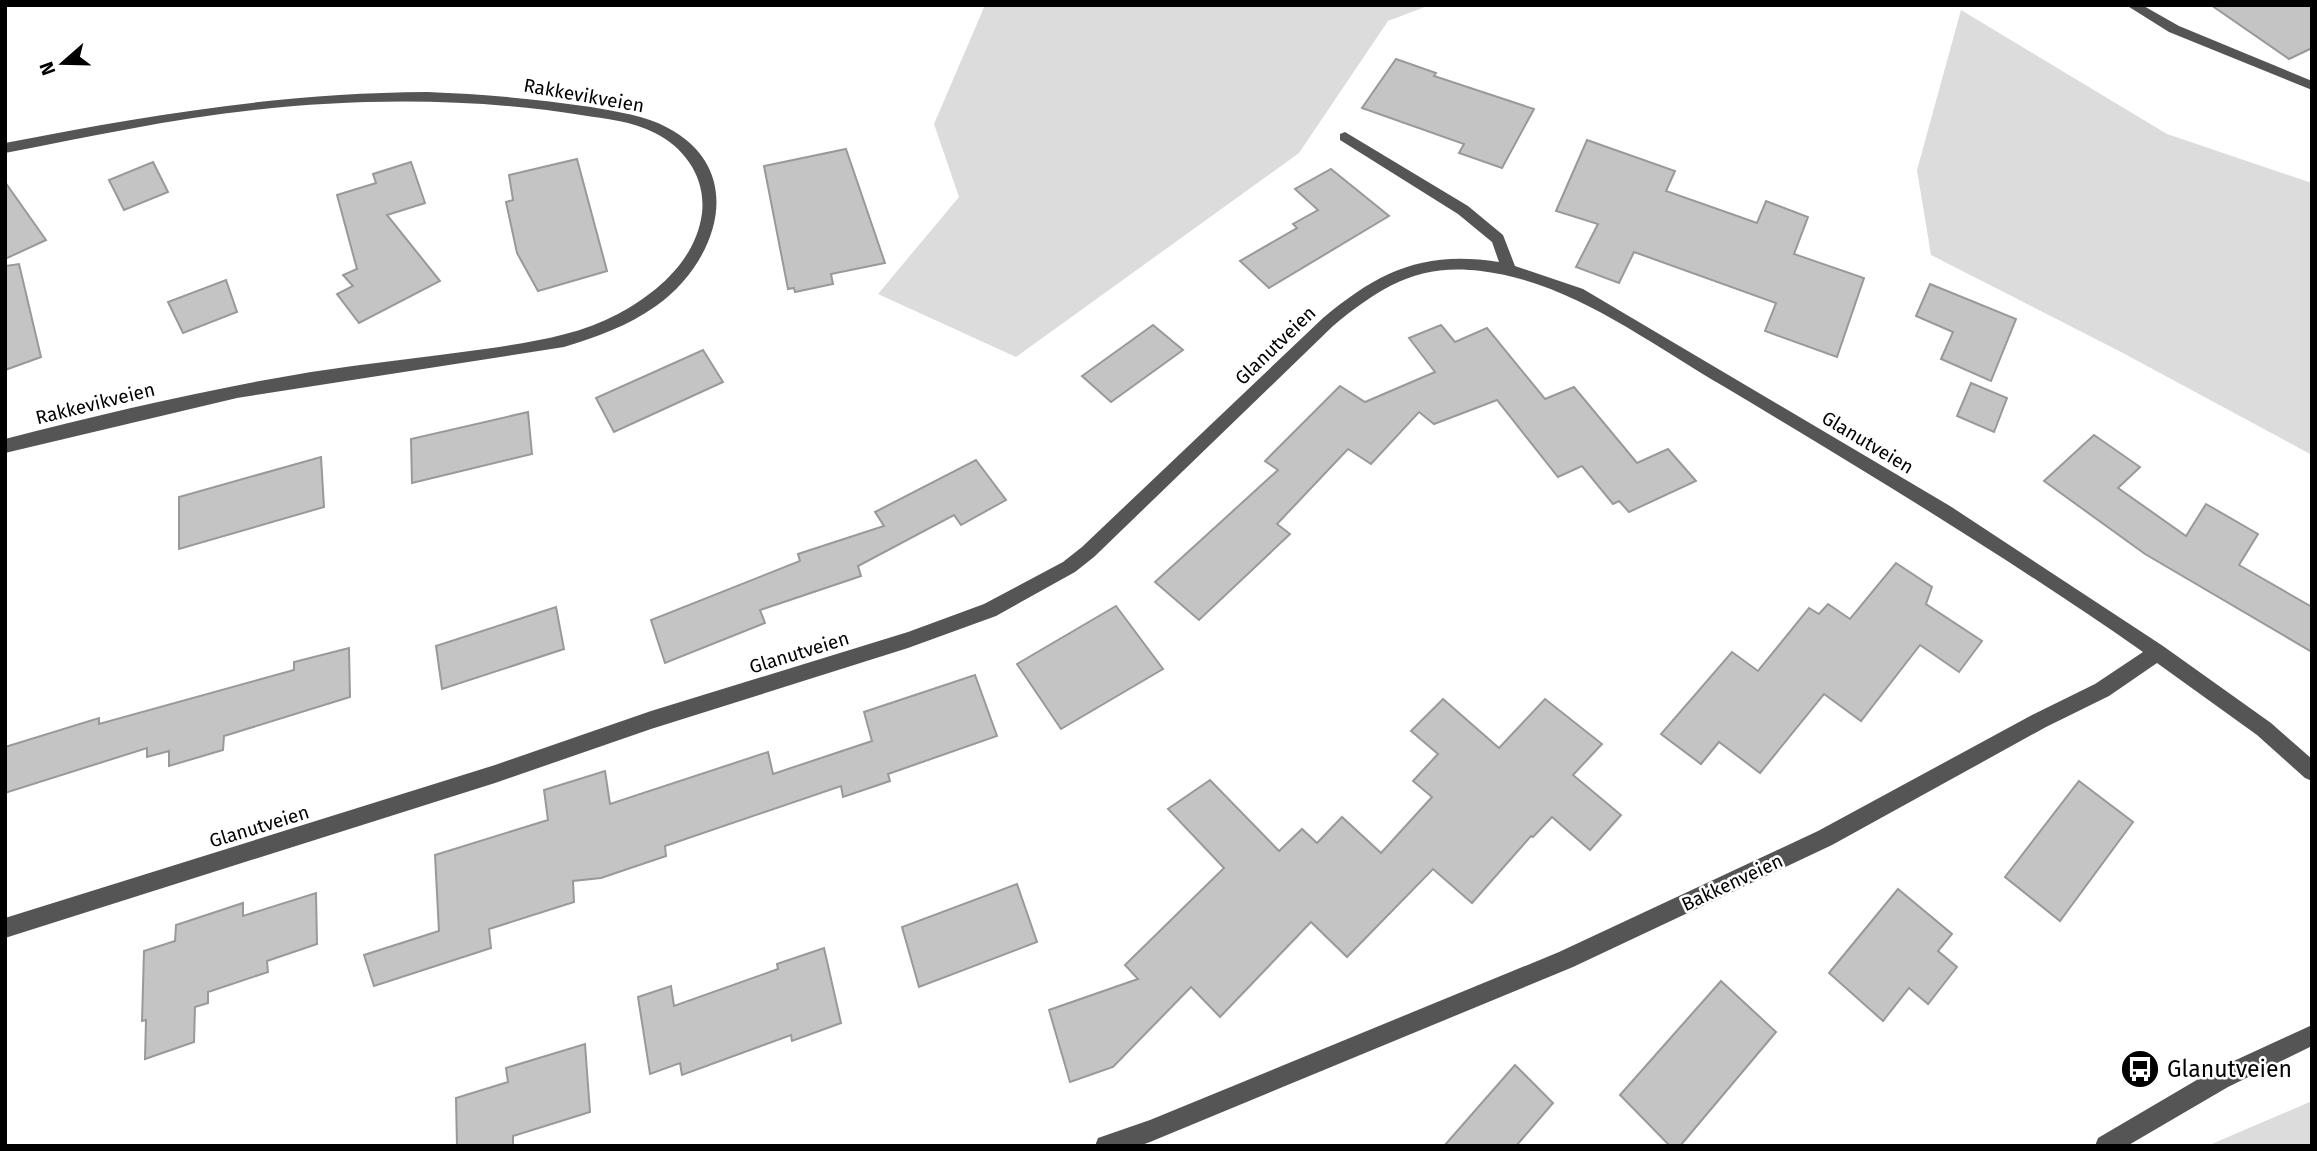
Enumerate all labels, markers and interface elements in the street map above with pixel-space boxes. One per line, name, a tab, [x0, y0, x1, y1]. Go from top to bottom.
north arrow	[28, 28, 98, 98]
text: N	[35, 59, 60, 79]
street label: Rakkevikveien	[522, 74, 646, 117]
street label: Glanutveien	[1230, 301, 1320, 389]
street label: Rakkevikveien	[33, 378, 157, 429]
street label: Glanutveien	[1818, 406, 1918, 479]
street label: Glanutveien	[746, 626, 852, 679]
street label: Glanutveien	[206, 800, 312, 853]
street label: Bakkenveien	[1678, 849, 1786, 916]
bus stop icon: Glanutveien	[2119, 1048, 2161, 1090]
place label: Glanutveien	[2167, 1055, 2292, 1083]

